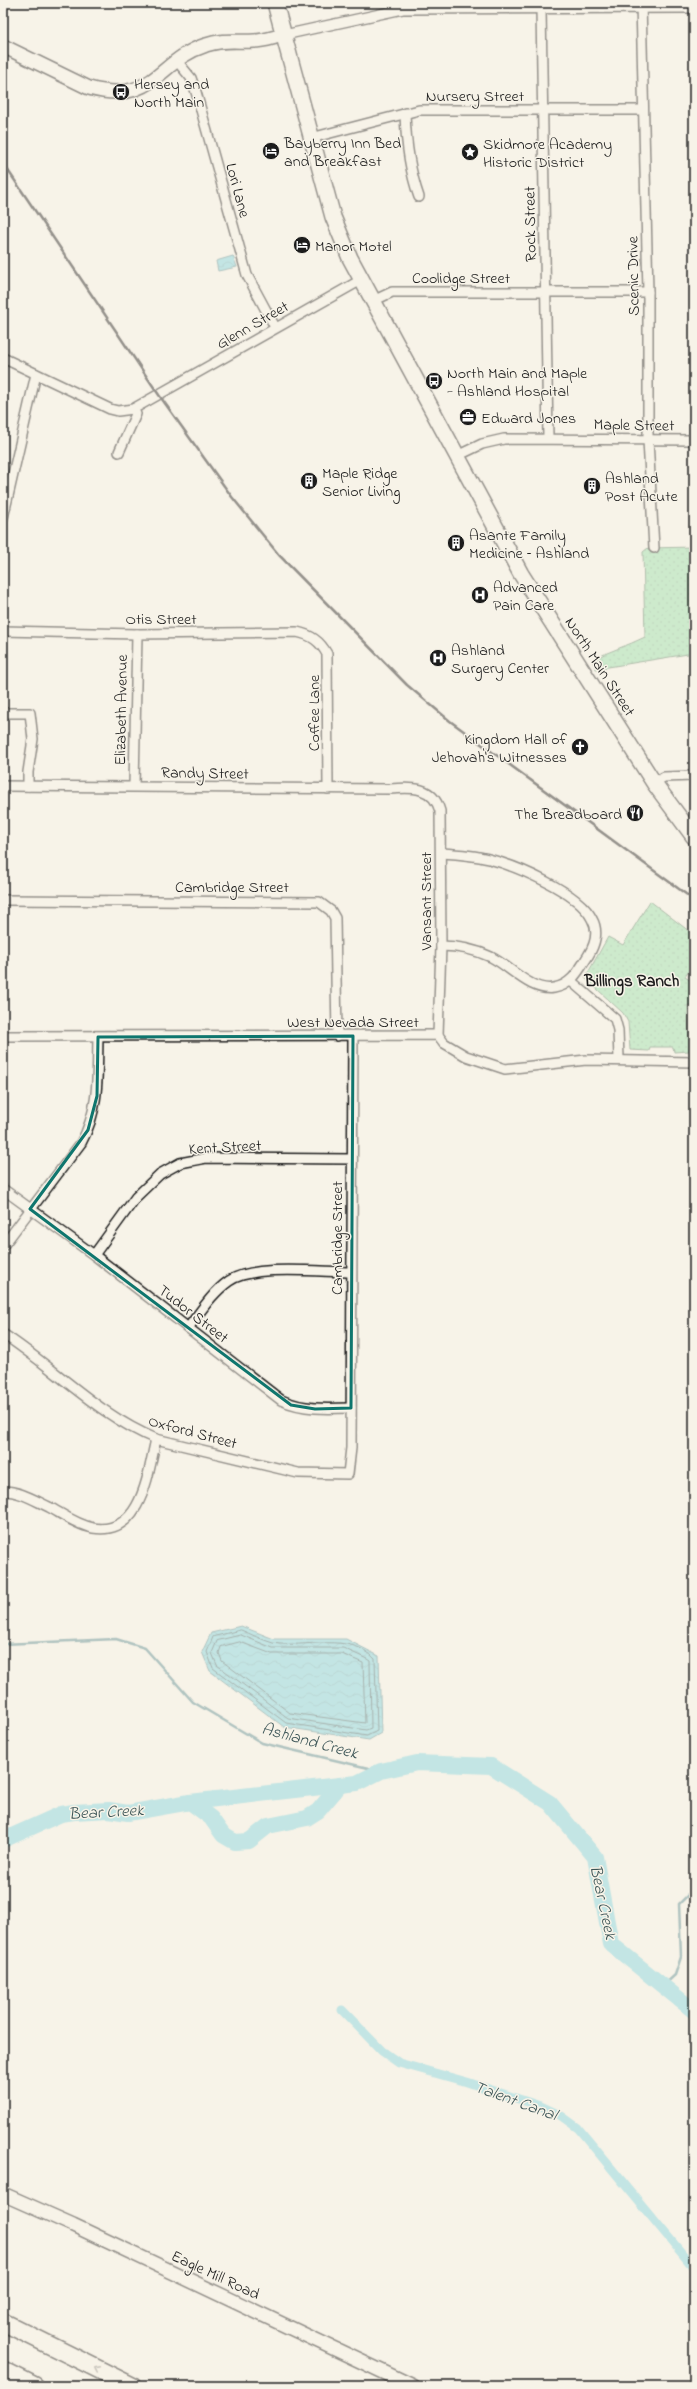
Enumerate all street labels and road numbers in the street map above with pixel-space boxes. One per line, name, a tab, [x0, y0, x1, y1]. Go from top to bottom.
street label: Nursery Street	[426, 85, 525, 109]
street label: Lori Lane	[218, 161, 256, 221]
street label: Rock Street	[518, 185, 544, 262]
street label: Scenic Drive	[621, 235, 647, 316]
street label: Coolidge Street	[412, 267, 511, 291]
street label: Glenn Street	[212, 295, 294, 356]
street label: Maple Street	[593, 413, 675, 439]
street label: Otis Street	[125, 608, 197, 632]
street label: North Main Street	[558, 613, 641, 722]
street label: Elizabeth Avenue	[109, 653, 135, 766]
street label: Coffee Lane	[303, 674, 327, 751]
street label: Randy Street	[161, 761, 250, 787]
street label: Vansant Street	[415, 851, 439, 951]
street label: Cambridge Street	[175, 876, 290, 900]
street label: West Nevada Street	[287, 1011, 420, 1035]
street label: Kent Street	[188, 1134, 263, 1162]
street label: Cambridge Street	[326, 1180, 350, 1295]
street label: Tudor Street	[152, 1279, 234, 1350]
street label: Oxford Street	[146, 1410, 240, 1456]
street label: Eagle Mill Road	[167, 2245, 264, 2307]

